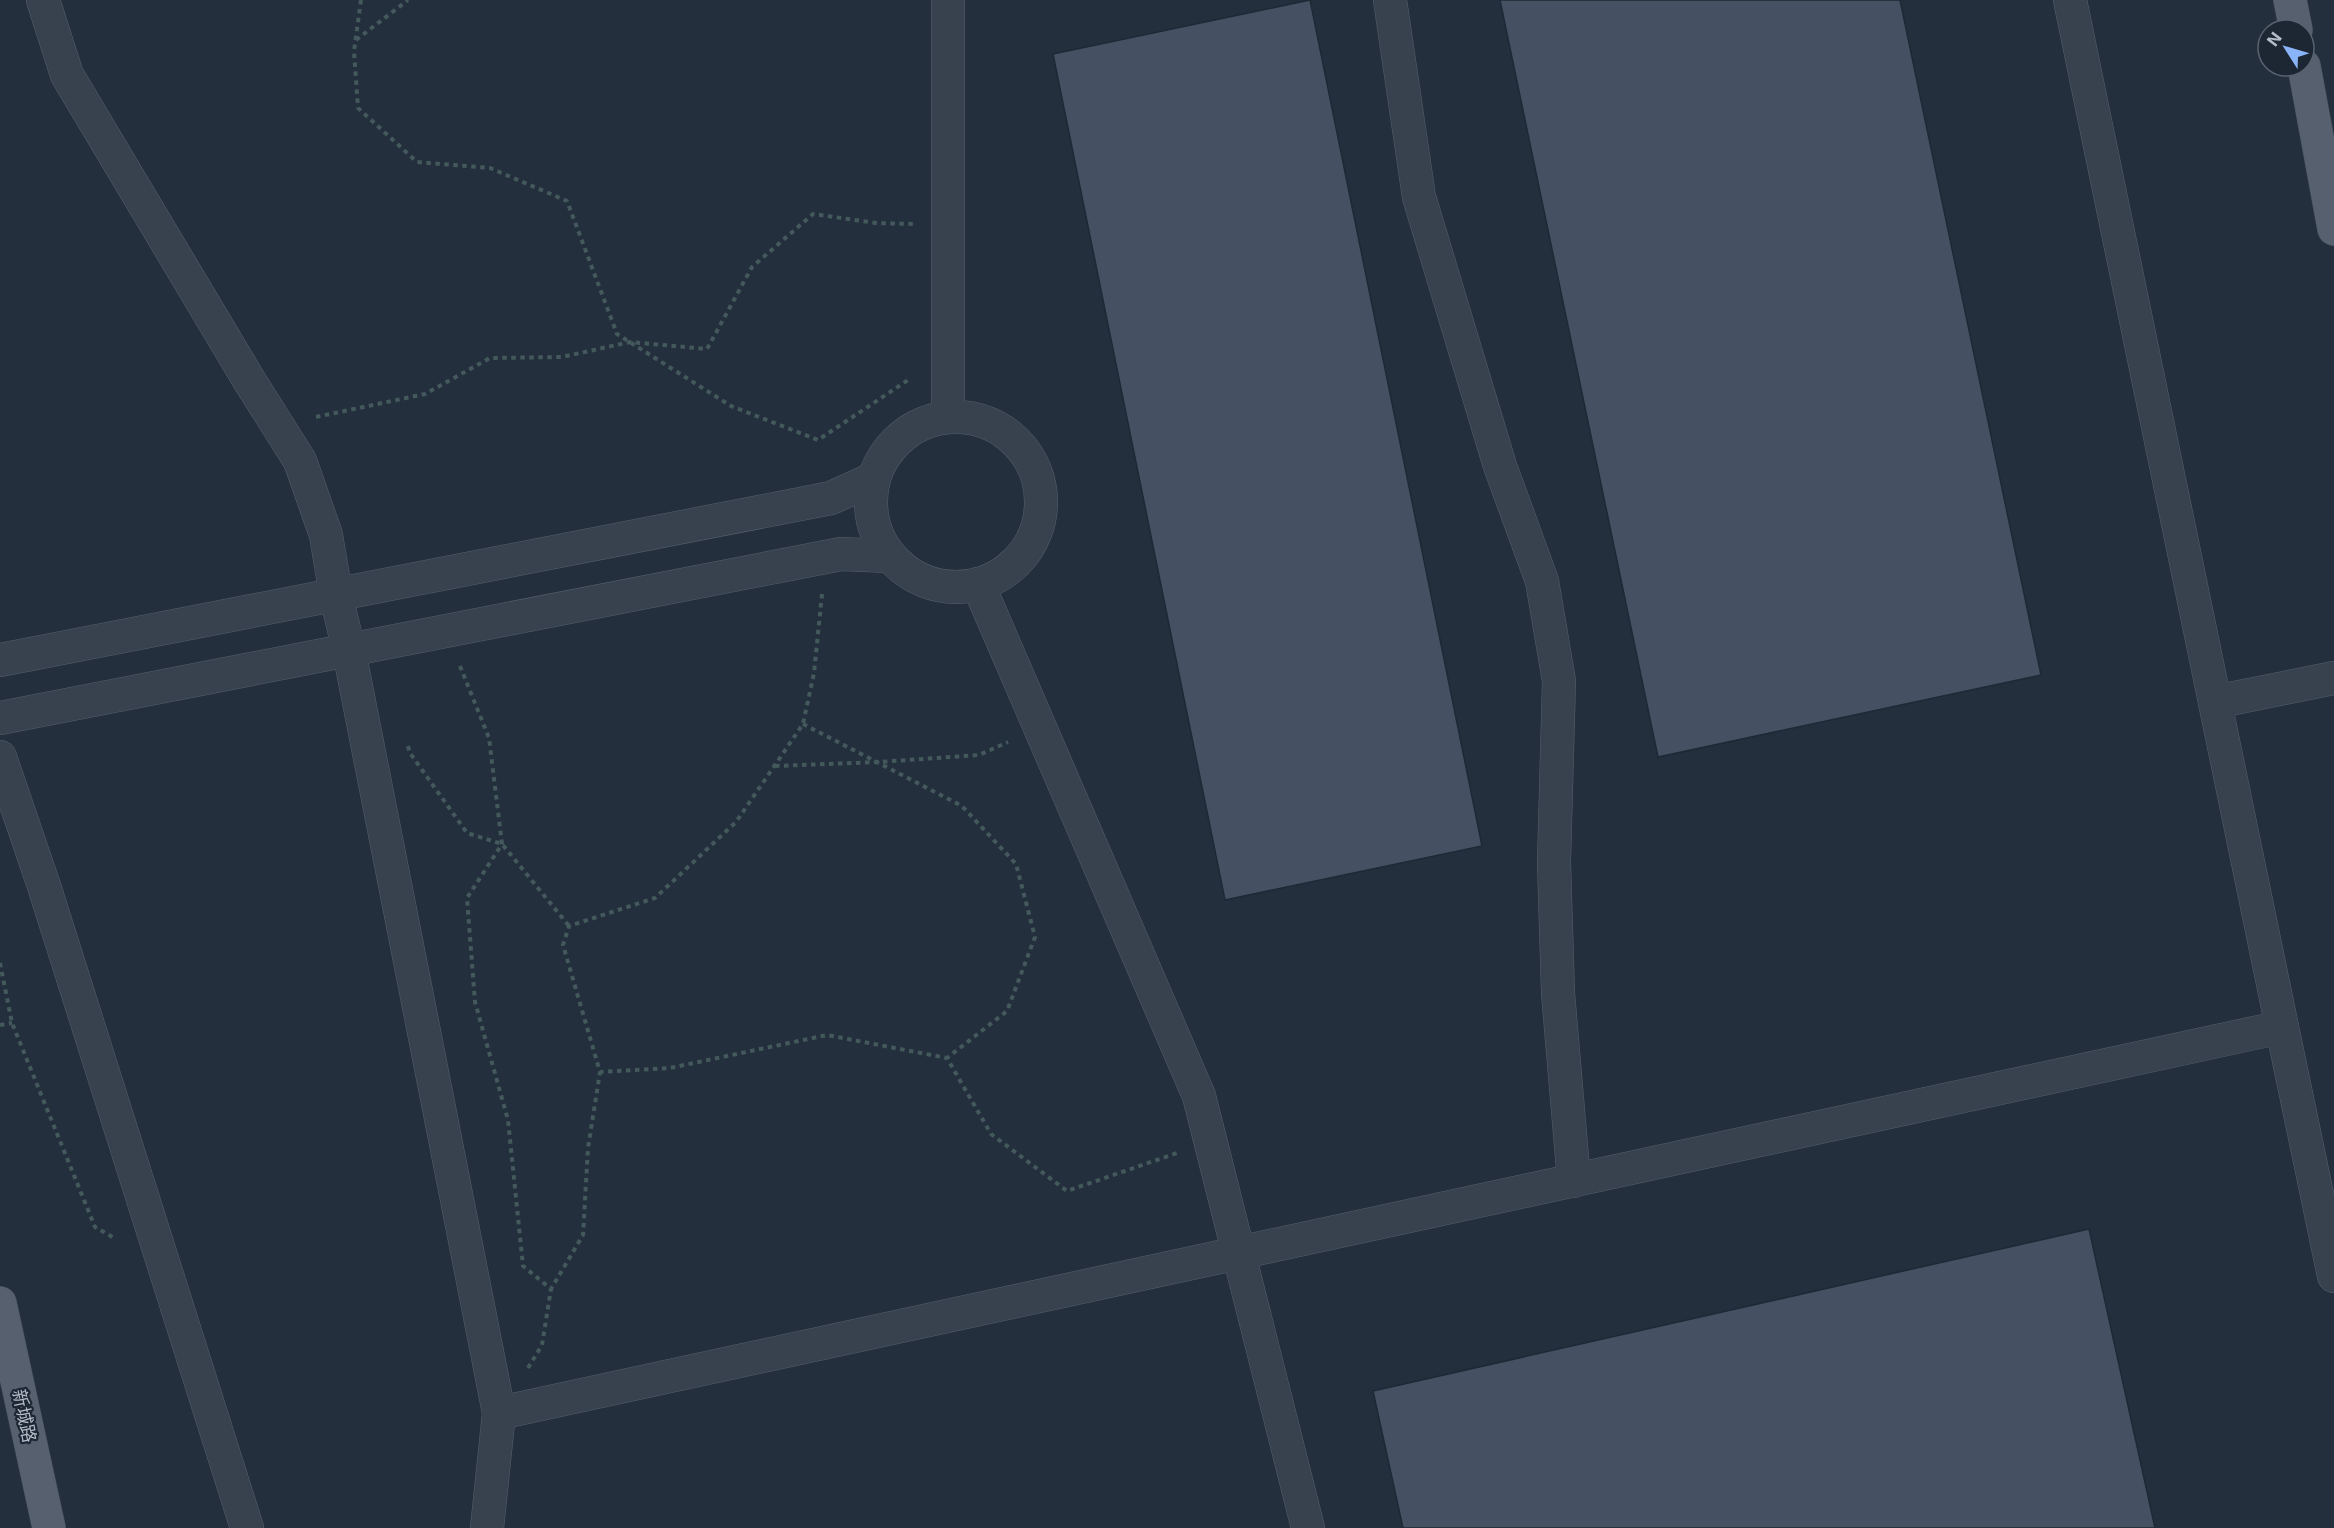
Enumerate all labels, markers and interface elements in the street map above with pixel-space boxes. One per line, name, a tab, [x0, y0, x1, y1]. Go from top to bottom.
north arrow	[2256, 18, 2316, 78]
text: N	[2262, 28, 2286, 50]
street label: 新城路	[9, 1387, 40, 1444]

